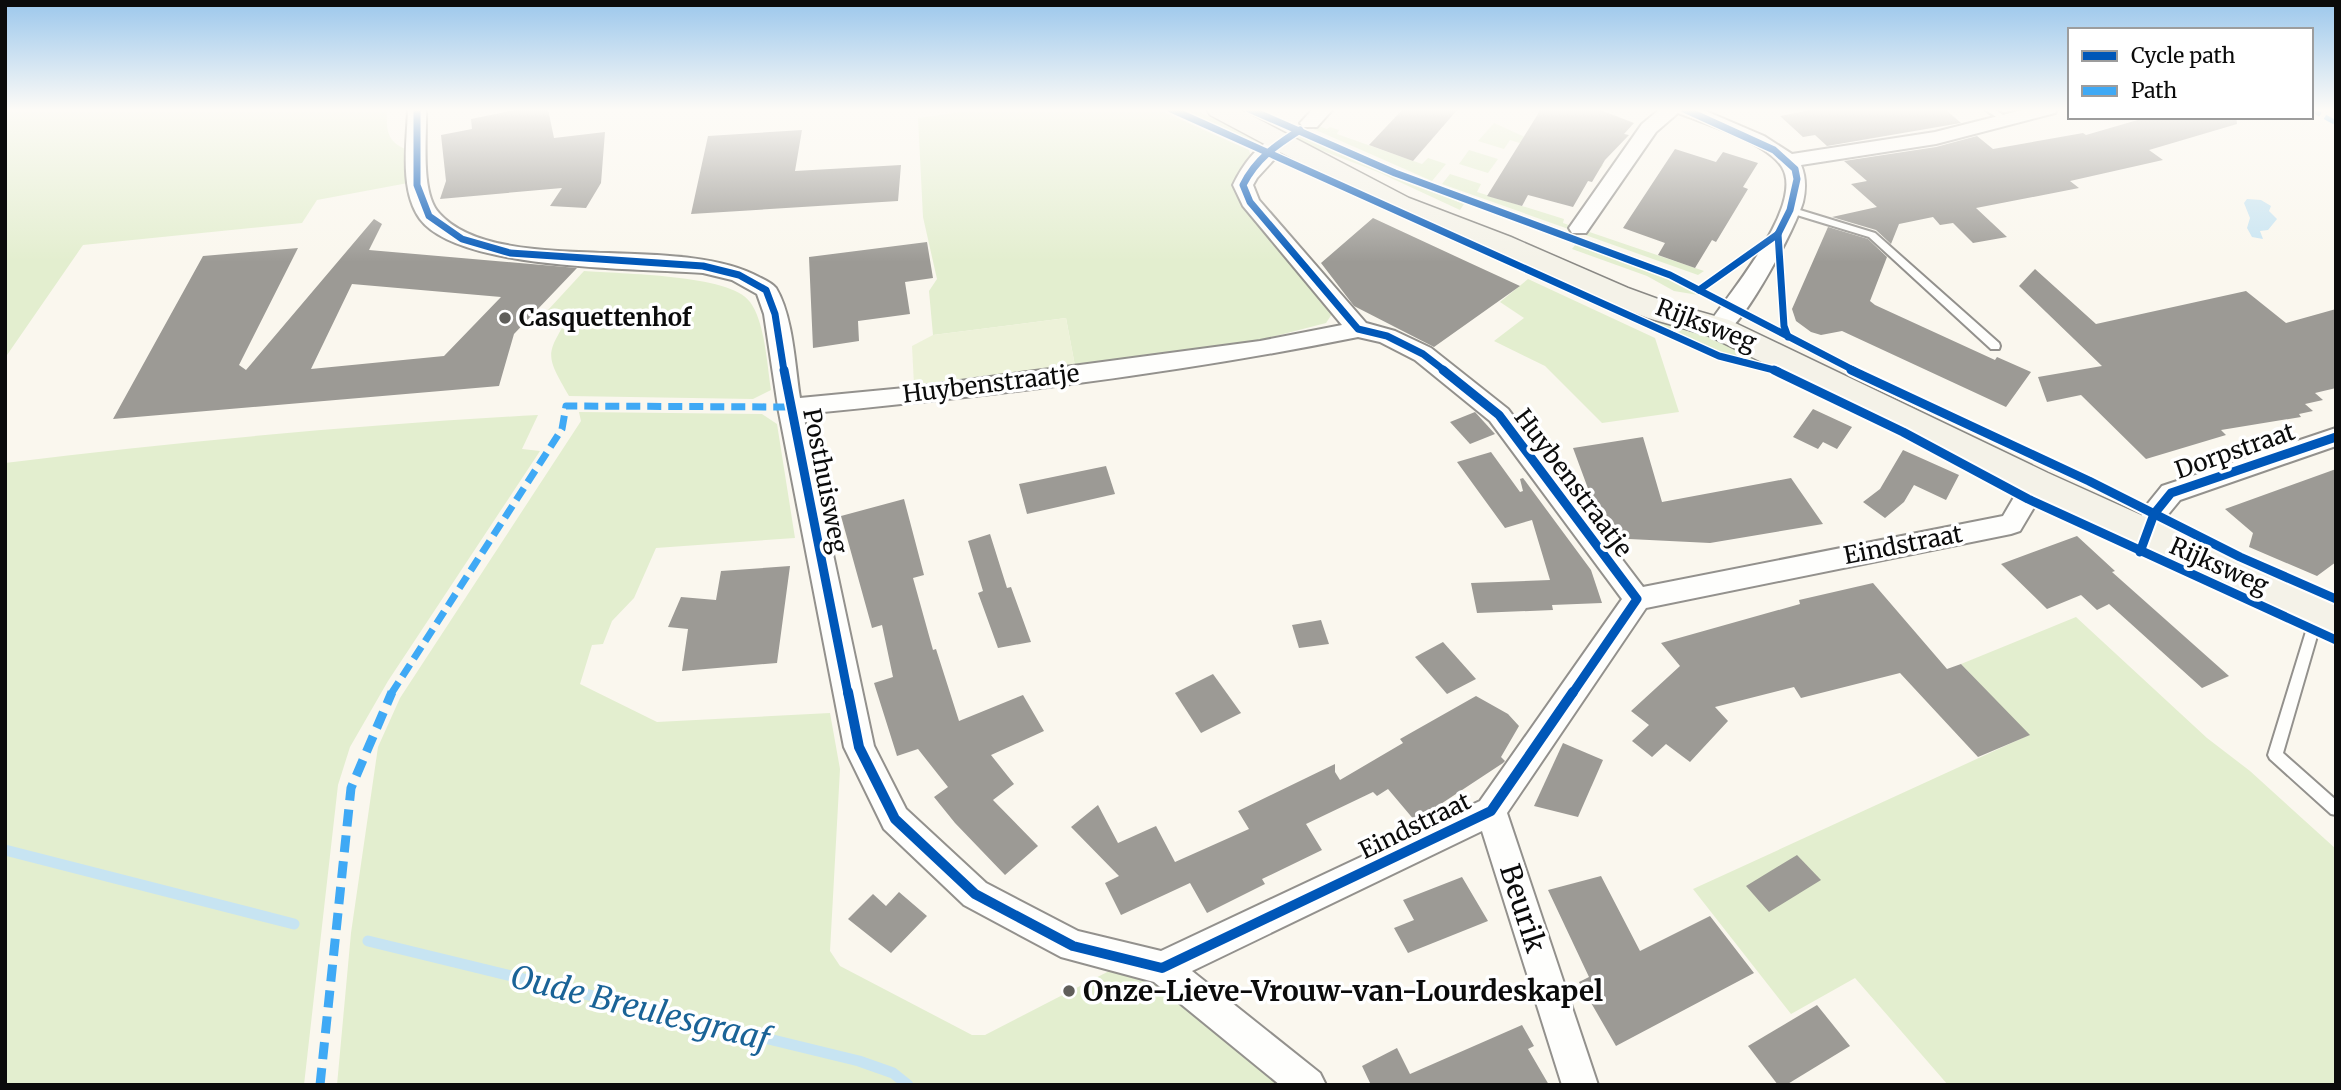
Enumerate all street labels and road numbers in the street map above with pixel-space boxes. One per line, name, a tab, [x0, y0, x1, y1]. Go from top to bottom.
street label: Rijksweg	[1652, 291, 1761, 358]
street label: Huybenstraatje	[901, 357, 1081, 410]
street label: Huybenstraatje	[1508, 402, 1639, 563]
street label: Posthuisweg	[796, 406, 855, 556]
street label: Dorpstraat	[2171, 415, 2300, 486]
street label: Eindstraat	[1841, 518, 1966, 571]
street label: Rijksweg	[2165, 530, 2274, 601]
street label: Eindstraat	[1354, 785, 1476, 866]
street label: Beurik	[1492, 859, 1554, 957]

